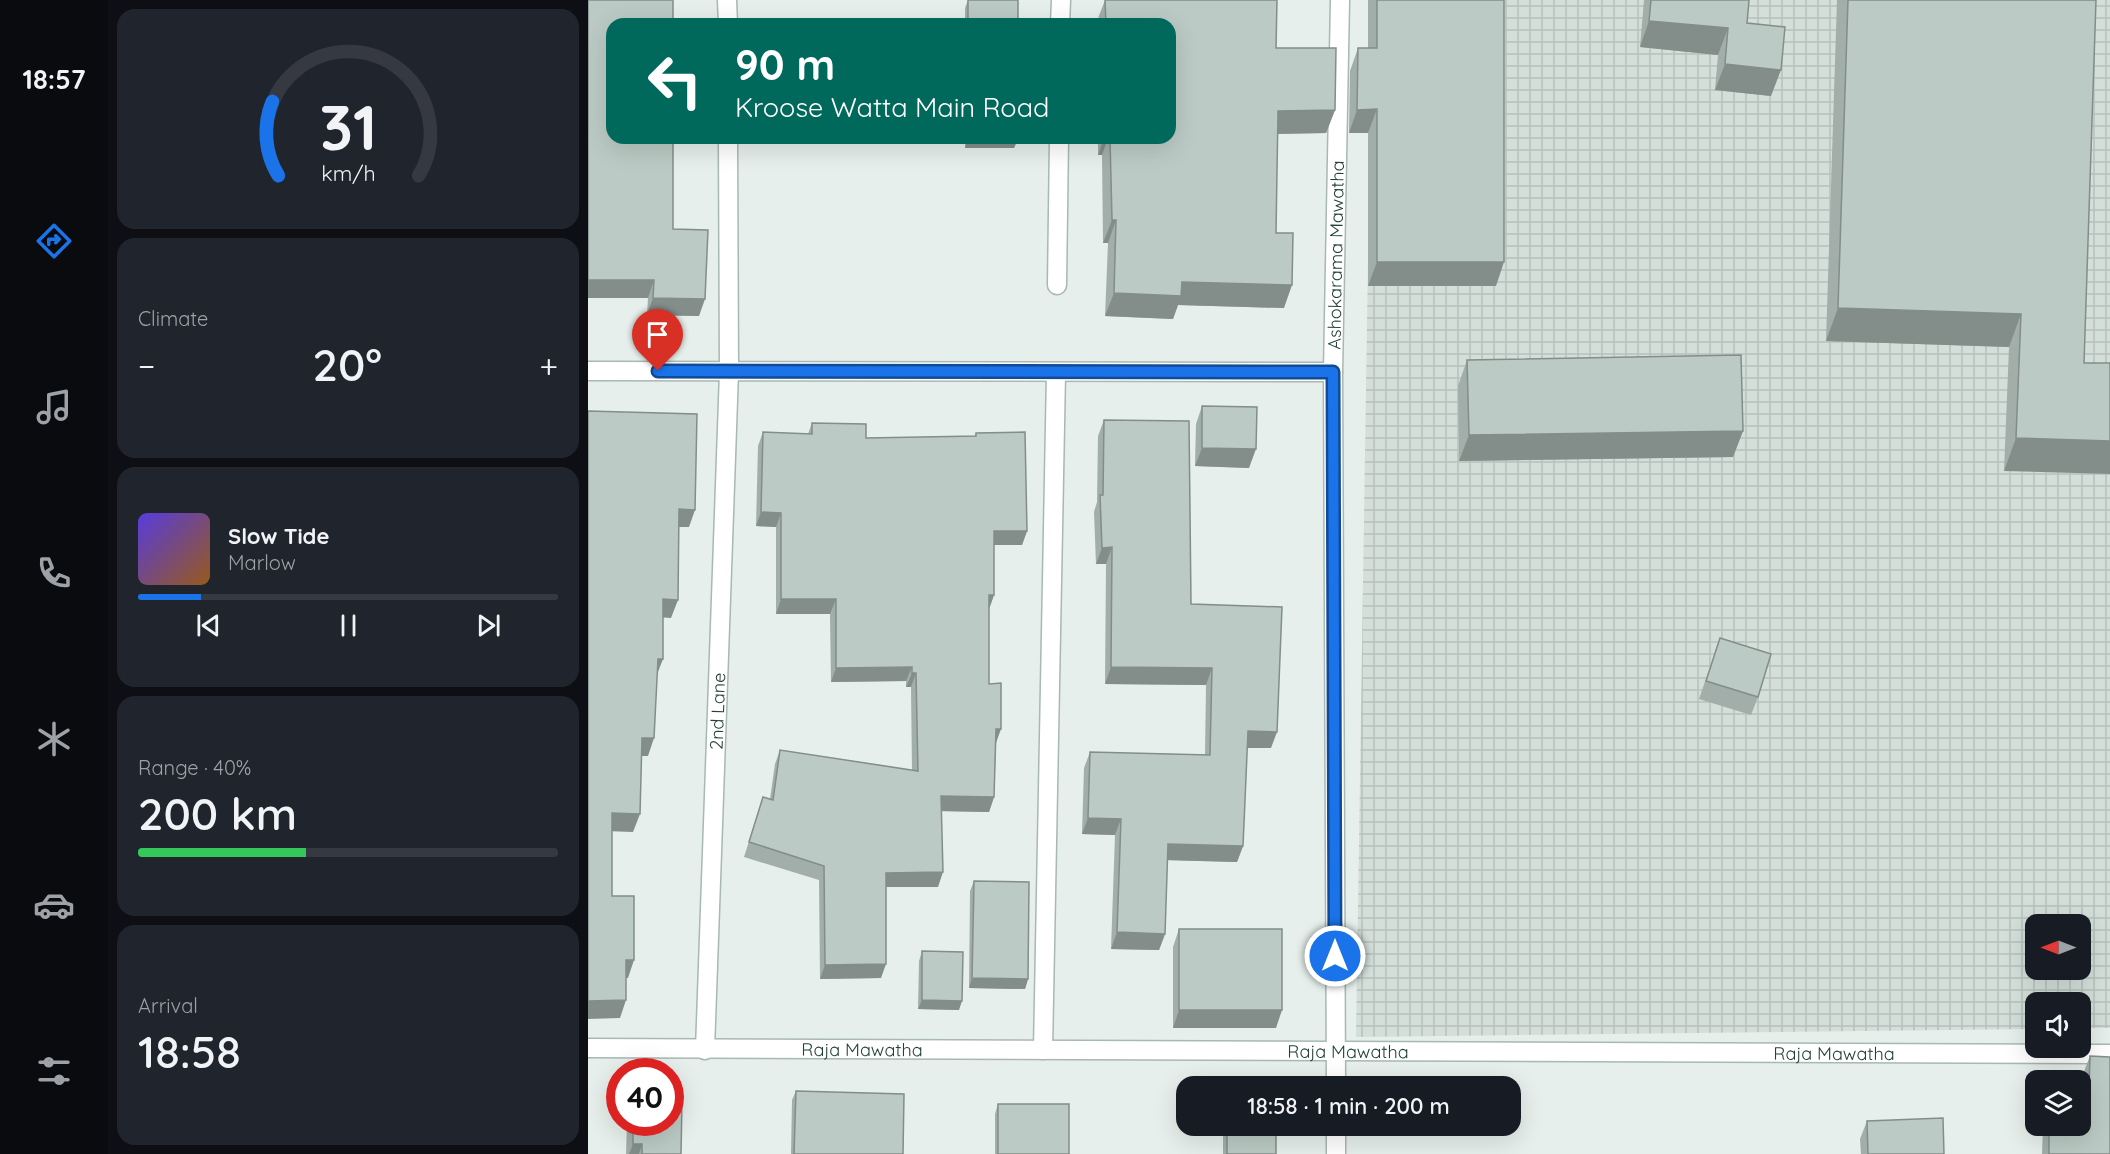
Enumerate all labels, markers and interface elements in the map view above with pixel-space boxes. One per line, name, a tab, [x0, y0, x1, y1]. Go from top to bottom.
text: 90 m	[735, 38, 835, 91]
icon: left	[636, 42, 714, 120]
text: 18:57	[22, 62, 86, 96]
text: 31	[319, 88, 377, 166]
text: Kroose Watta Main Road	[735, 90, 1049, 124]
text: km/h	[321, 160, 375, 186]
street label: Ashokarama Mawatha	[1322, 160, 1348, 350]
icon: directions	[33, 220, 75, 262]
text: Climate	[138, 306, 208, 331]
pin	[632, 309, 683, 371]
icon: arrive	[641, 318, 674, 351]
text: 20°	[313, 336, 382, 392]
text: −	[138, 345, 155, 386]
text: +	[539, 345, 558, 386]
icon: music	[33, 386, 75, 428]
text: Slow Tide	[228, 522, 329, 550]
text: Marlow	[228, 550, 296, 575]
icon: phone	[33, 552, 75, 594]
icon: previous	[192, 609, 225, 642]
icon: pause	[332, 609, 365, 642]
icon: next	[472, 609, 505, 642]
street label: 2nd Lane	[704, 672, 730, 750]
icon: climate	[33, 718, 75, 760]
text: Range · 40%	[138, 755, 251, 780]
text: 200 km	[138, 785, 297, 841]
icon: car	[33, 884, 75, 926]
north arrow	[2025, 914, 2091, 980]
map controls	[2025, 914, 2091, 1136]
position arrow	[1303, 924, 1367, 988]
button: sound	[2025, 992, 2091, 1058]
text: Arrival	[138, 993, 198, 1018]
text: 18:58	[138, 1023, 241, 1079]
street label: Raja Mawatha	[801, 1037, 923, 1061]
street label: Raja Mawatha	[1287, 1039, 1409, 1063]
street label: Raja Mawatha	[1773, 1041, 1895, 1065]
icon: filters	[33, 1050, 75, 1092]
speed limit sign: 40	[606, 1058, 684, 1136]
button: layers	[2025, 1070, 2091, 1136]
text: 18:58 · 1 min · 200 m	[1247, 1092, 1450, 1120]

